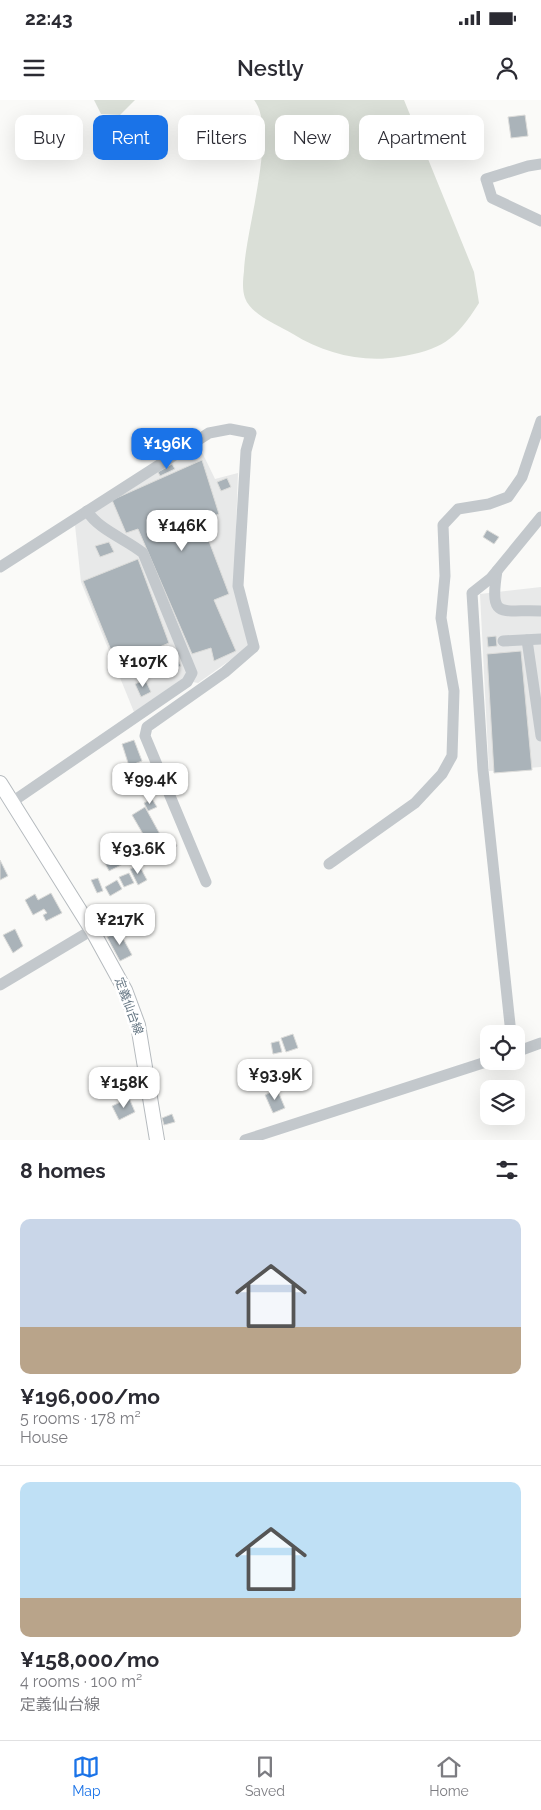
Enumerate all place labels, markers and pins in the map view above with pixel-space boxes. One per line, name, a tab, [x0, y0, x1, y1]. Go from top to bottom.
pin: ¥196K	[132, 428, 202, 470]
pin: ¥146K	[147, 510, 217, 552]
pin: ¥107K	[108, 646, 178, 688]
pin: ¥99.4K	[109, 762, 191, 805]
pin: ¥93.6K	[97, 832, 179, 875]
pin: ¥217K	[85, 904, 155, 946]
pin: ¥93.9K	[234, 1058, 316, 1101]
pin: ¥158K	[89, 1066, 159, 1109]

